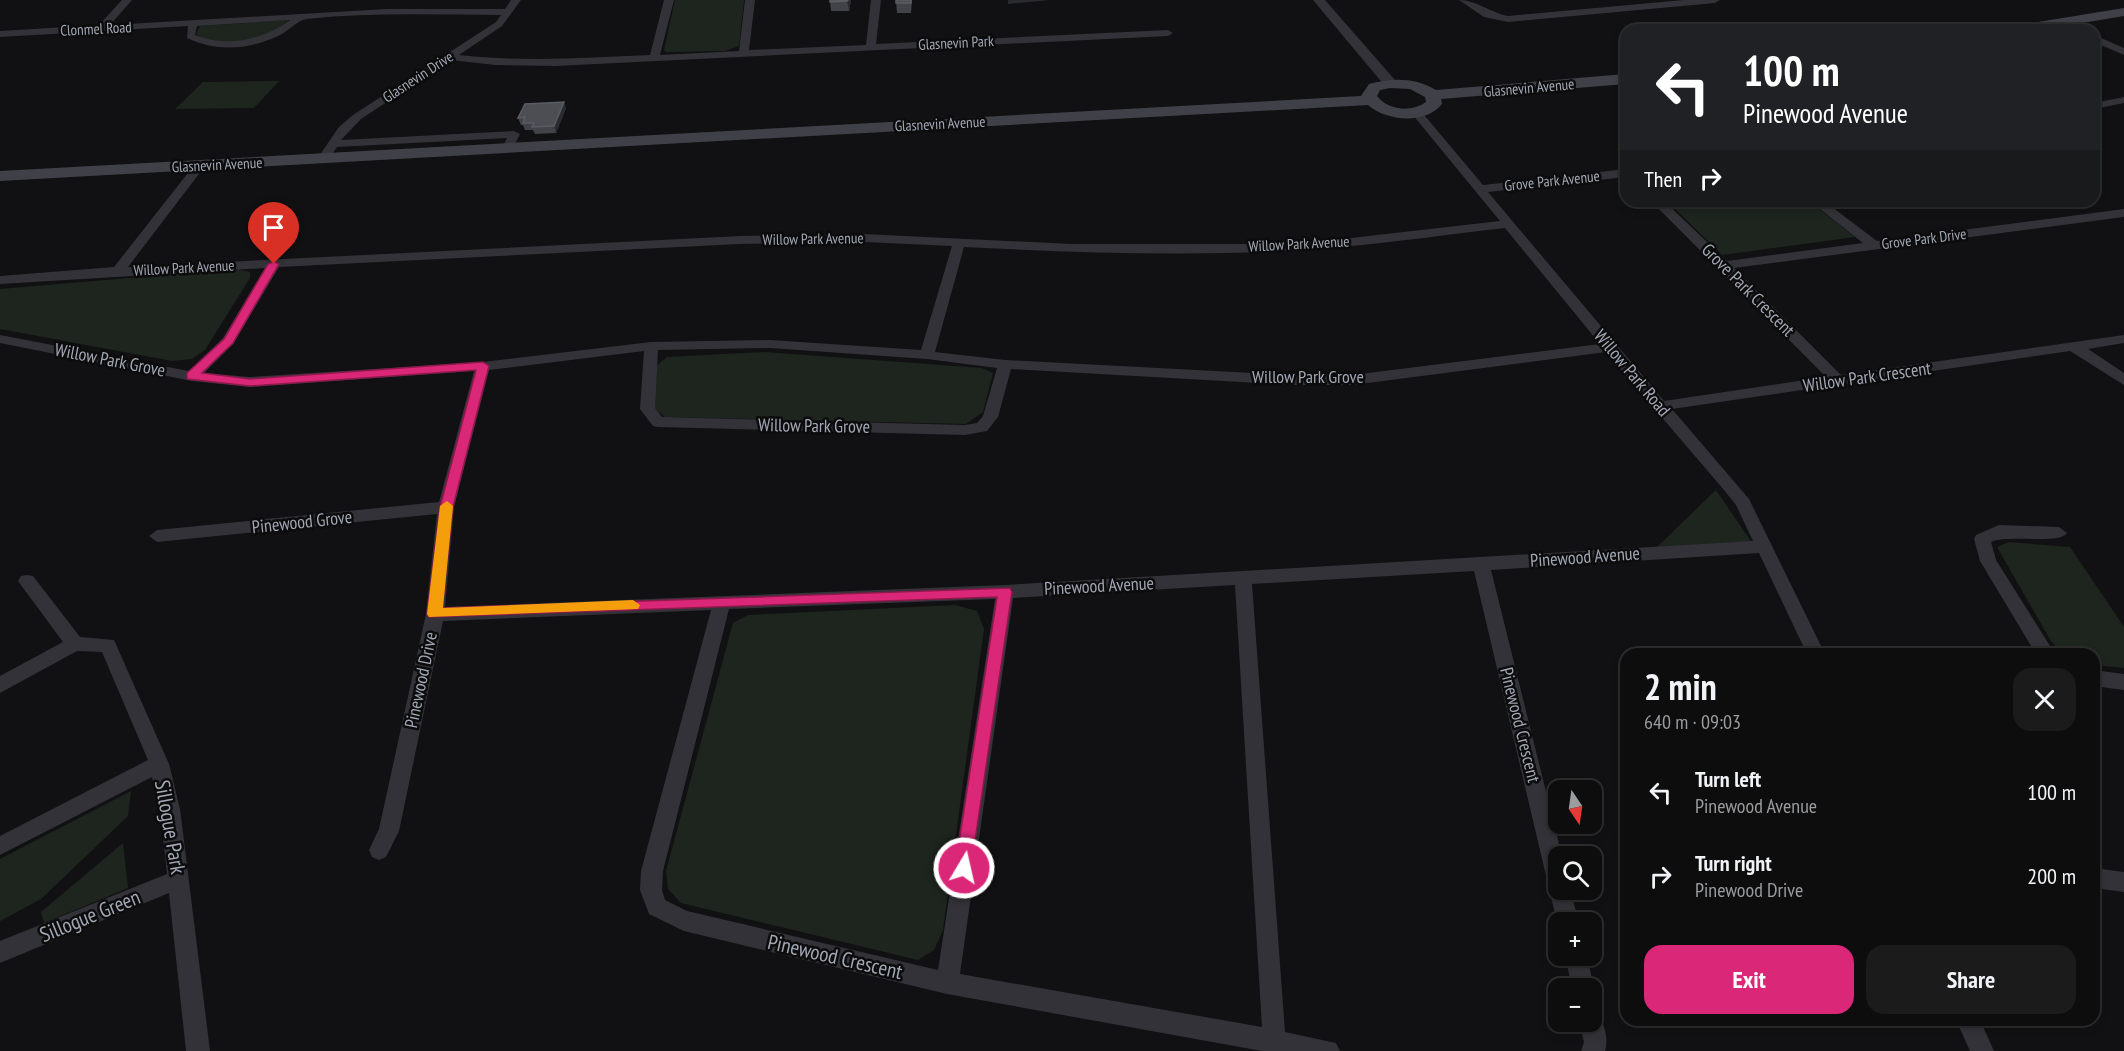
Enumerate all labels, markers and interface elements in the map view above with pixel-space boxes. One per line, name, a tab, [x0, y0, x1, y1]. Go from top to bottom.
street label: Clonmel Road	[60, 17, 132, 40]
street label: Glasnevin Park	[918, 31, 994, 54]
text: 100 m	[1743, 43, 1840, 98]
street label: Glasnevin Drive	[379, 47, 457, 106]
icon: left	[1644, 48, 1722, 126]
street label: Glasnevin Avenue	[1483, 74, 1575, 101]
text: Pinewood Avenue	[1743, 96, 1908, 130]
street label: Glasnevin Avenue	[894, 112, 986, 135]
street label: Glasnevin Avenue	[171, 153, 263, 176]
icon: right	[1694, 162, 1727, 195]
text: Then	[1644, 165, 1682, 193]
street label: Grove Park Avenue	[1503, 166, 1601, 195]
pin	[248, 202, 299, 264]
icon: arrive	[257, 211, 290, 244]
street label: Grove Park Drive	[1880, 224, 1967, 253]
street label: Willow Park Avenue	[762, 228, 864, 249]
street label: Willow Park Avenue	[1248, 231, 1350, 256]
street label: Grove Park Crescent	[1697, 238, 1800, 341]
street label: Willow Park Avenue	[133, 255, 235, 280]
street label: Willow Park Road	[1589, 324, 1676, 421]
street label: Willow Park Grove	[53, 338, 167, 381]
street label: Willow Park Crescent	[1801, 356, 1932, 397]
street label: Willow Park Grove	[1252, 365, 1364, 388]
street label: Willow Park Grove	[758, 413, 870, 438]
street label: Pinewood Grove	[251, 505, 353, 538]
street label: Pinewood Avenue	[1529, 541, 1641, 572]
street label: Pinewood Avenue	[1044, 571, 1154, 600]
street label: Pinewood Drive	[399, 630, 442, 730]
text: 2 min	[1644, 663, 1717, 710]
street label: Pinewood Crescent	[1495, 665, 1546, 785]
button: close	[2013, 668, 2076, 731]
text: 640 m · 09:03	[1644, 709, 1741, 735]
text: Turn left	[1695, 765, 1761, 793]
icon: left	[1644, 776, 1677, 809]
street label: Sillogue Park	[149, 778, 192, 876]
text: 100 m	[2027, 778, 2076, 806]
north arrow	[1548, 780, 1602, 834]
map controls	[1548, 780, 1602, 1032]
text: Pinewood Avenue	[1695, 793, 1817, 819]
position arrow	[932, 836, 996, 900]
button: search	[1548, 846, 1602, 900]
text: Turn right	[1695, 849, 1772, 877]
icon: right	[1644, 860, 1677, 893]
text: 200 m	[2027, 862, 2076, 890]
text: Pinewood Drive	[1695, 877, 1803, 903]
street label: Sillogue Green	[36, 883, 144, 948]
button: +	[1548, 912, 1602, 966]
street label: Pinewood Crescent	[765, 928, 905, 985]
button: Exit	[1644, 945, 1854, 1014]
button: Share	[1866, 945, 2076, 1014]
button: −	[1548, 978, 1602, 1032]

